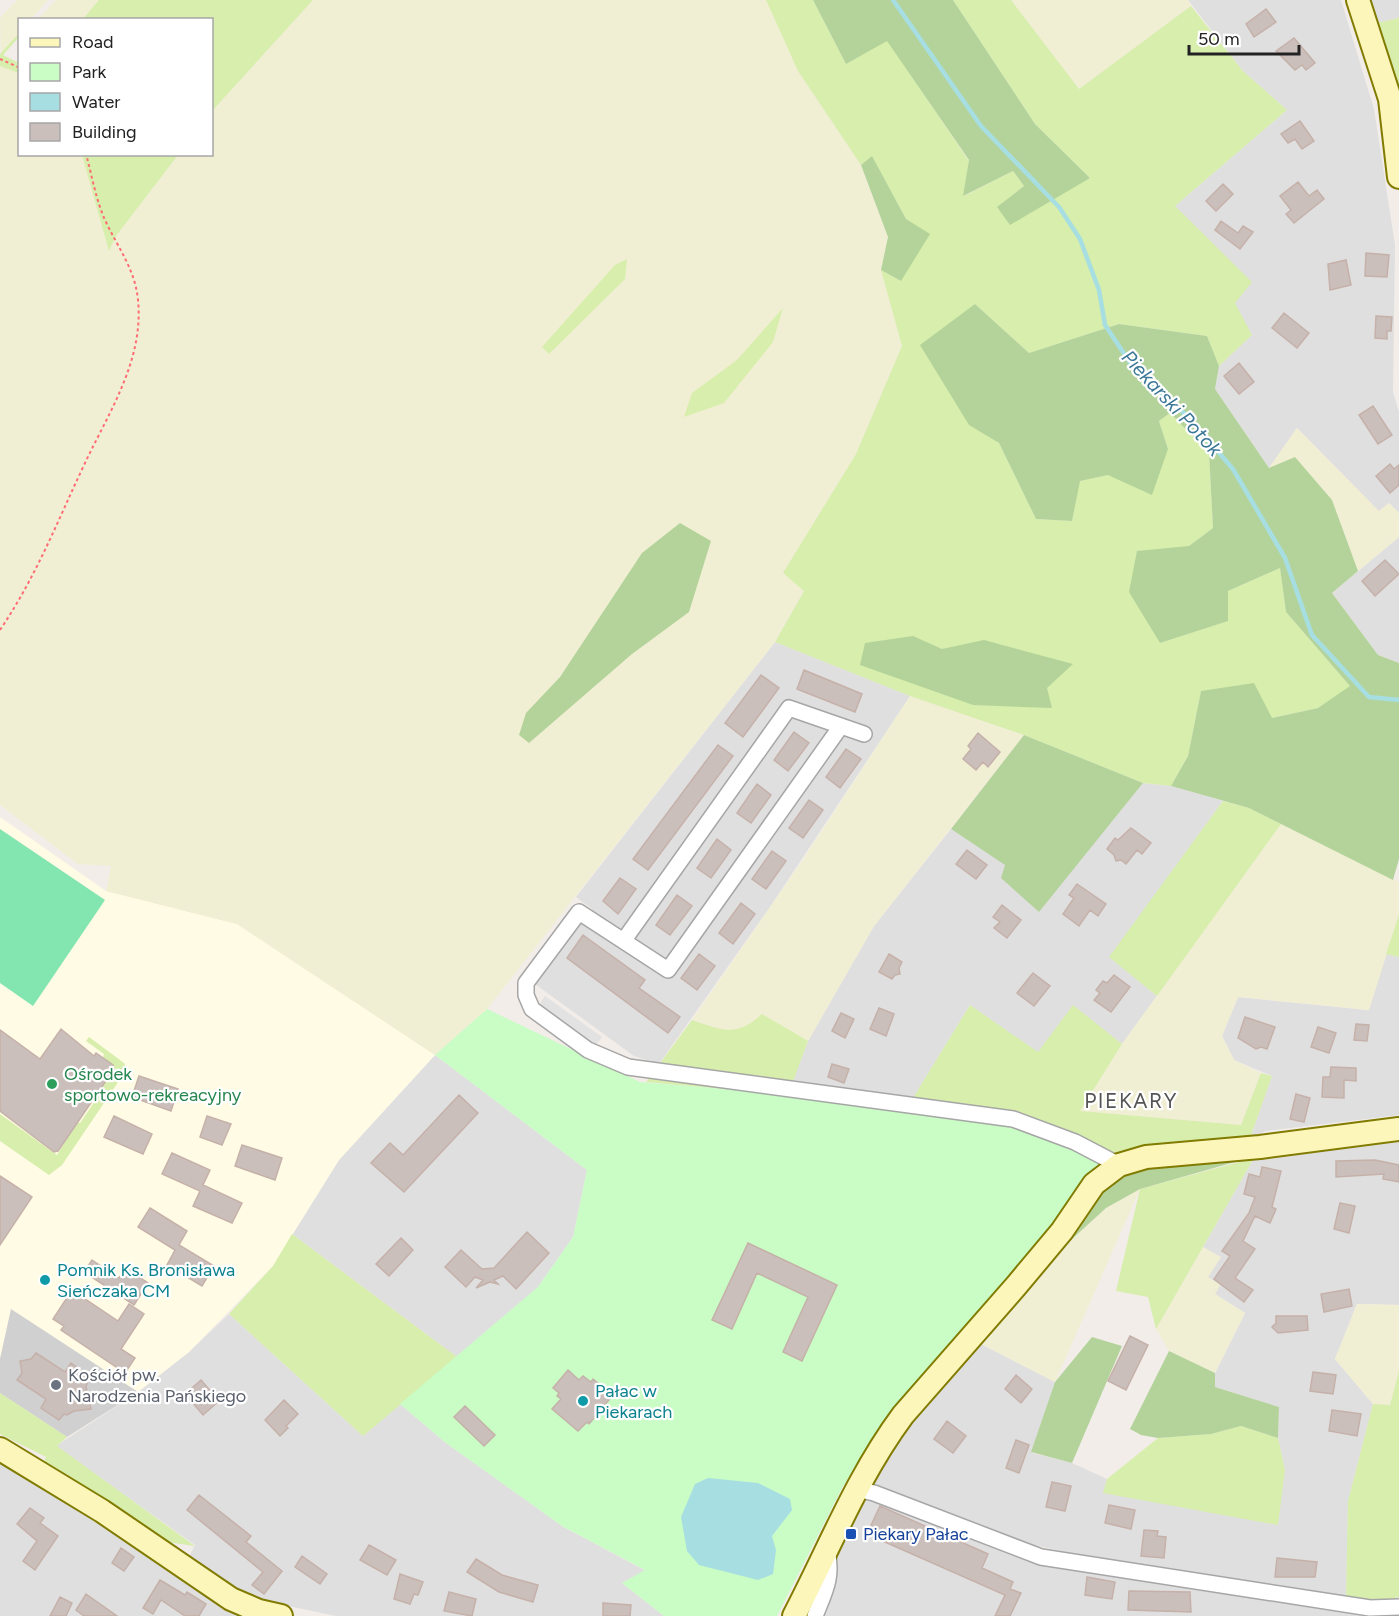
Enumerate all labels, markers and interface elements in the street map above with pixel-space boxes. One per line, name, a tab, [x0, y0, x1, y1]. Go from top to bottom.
legend	[18, 18, 213, 156]
scale bar	[1189, 18, 1298, 56]
text: 50 m	[1198, 28, 1240, 50]
text: Road	[72, 31, 113, 53]
text: Park	[72, 61, 107, 83]
text: Water	[72, 91, 120, 113]
text: Building	[72, 121, 137, 143]
water label: Piekarski Potok	[1117, 345, 1228, 462]
place label: Ośrodek sportowo-rekreacyjny	[64, 1063, 242, 1106]
marker: Ośrodek sportowo-rekreacyjny	[45, 1077, 59, 1091]
district label: PIEKARY	[1084, 1088, 1178, 1113]
place label: Pomnik Ks. Bronisława Sieńczaka CM	[57, 1259, 235, 1302]
marker: Pomnik Ks. Bronisława Sieńczaka CM	[38, 1273, 52, 1287]
place label: Kościół pw. Narodzenia Pańskiego	[68, 1364, 246, 1407]
marker: Kościół pw. Narodzenia Pańskiego	[49, 1378, 63, 1392]
place label: Pałac w Piekarach	[595, 1380, 672, 1423]
marker: Pałac w Piekarach	[576, 1394, 590, 1408]
place label: Piekary Pałac	[863, 1523, 969, 1545]
marker: Piekary Pałac	[844, 1527, 858, 1541]

